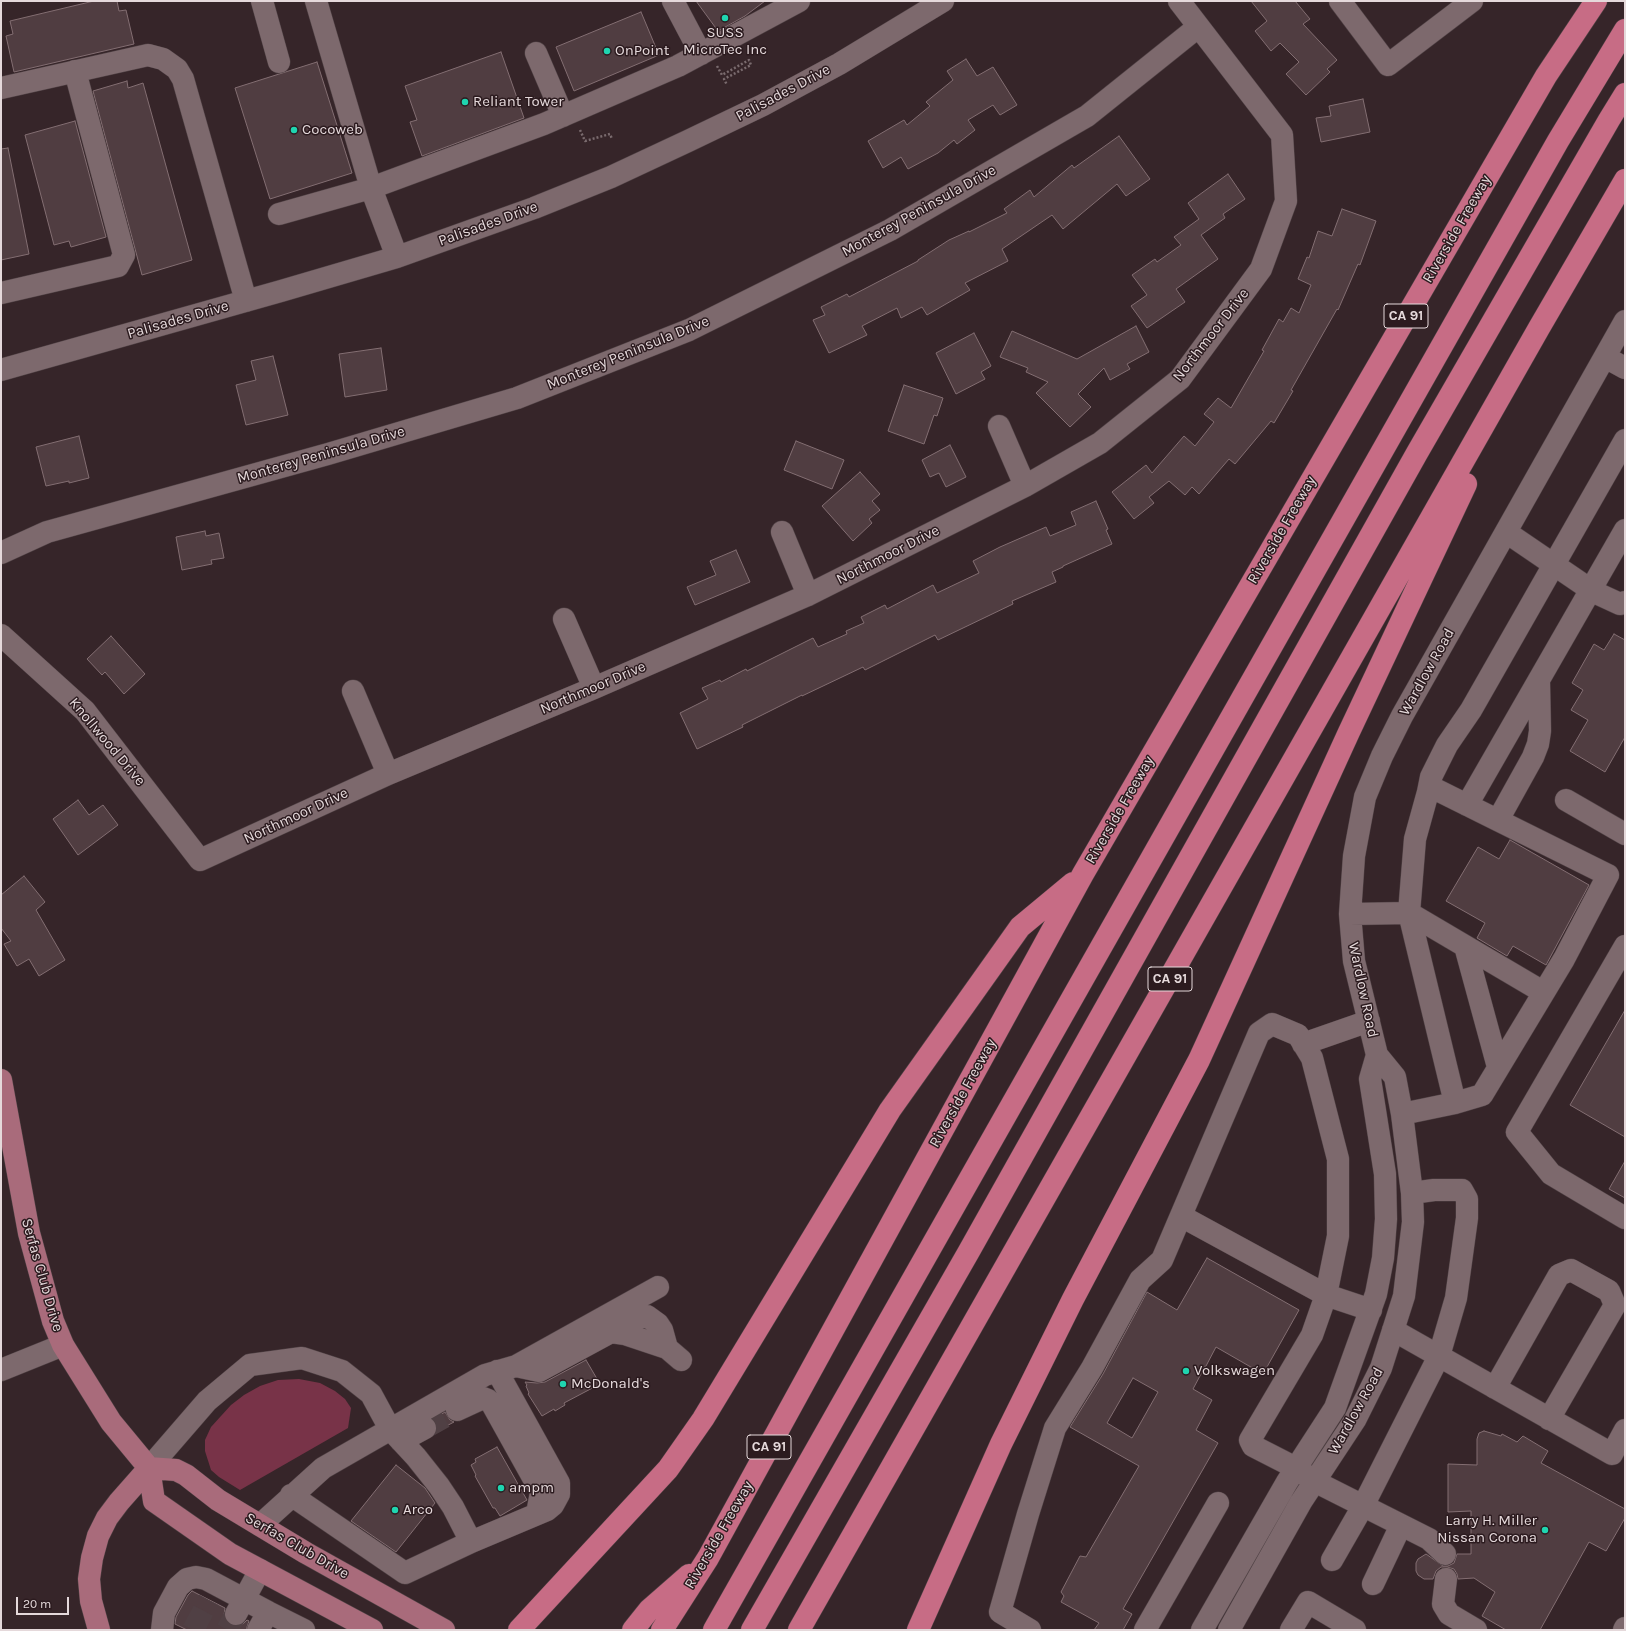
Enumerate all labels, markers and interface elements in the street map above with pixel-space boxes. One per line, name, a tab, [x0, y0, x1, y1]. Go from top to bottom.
marker: SUSS MicroTec Inc	[720, 13, 730, 23]
place label: SUSS MicroTec Inc	[683, 24, 767, 59]
place label: OnPoint	[615, 42, 669, 60]
marker: OnPoint	[602, 46, 612, 56]
street label: Palisades Drive	[733, 61, 833, 125]
place label: Reliant Tower	[473, 93, 564, 111]
marker: Reliant Tower	[460, 97, 470, 107]
place label: Cocoweb	[302, 121, 363, 139]
marker: Cocoweb	[289, 125, 299, 135]
street label: Monterey Peninsula Drive	[839, 161, 999, 261]
street label: Riverside Freeway	[1419, 172, 1495, 286]
street label: Palisades Drive	[436, 198, 540, 250]
street label: Northmoor Drive	[1169, 285, 1253, 385]
street label: Palisades Drive	[125, 297, 231, 343]
road number: CA 91	[1384, 304, 1428, 328]
street label: Monterey Peninsula Drive	[544, 312, 712, 394]
street label: Monterey Peninsula Drive	[235, 422, 407, 488]
street label: Riverside Freeway	[1244, 473, 1320, 587]
street label: Northmoor Drive	[834, 521, 942, 589]
street label: Wardlow Road	[1396, 625, 1458, 719]
street label: Northmoor Drive	[537, 658, 649, 718]
street label: Knollwood Drive	[65, 694, 149, 790]
street label: Riverside Freeway	[1082, 753, 1158, 867]
street label: Northmoor Drive	[241, 784, 351, 848]
street label: Wardlow Road	[1344, 941, 1382, 1039]
road number: CA 91	[1148, 967, 1192, 991]
street label: Riverside Freeway	[926, 1035, 1000, 1151]
street label: Serfas Club Drive	[17, 1216, 67, 1334]
place label: Volkswagen	[1194, 1362, 1275, 1380]
street label: Wardlow Road	[1325, 1364, 1387, 1458]
marker: Volkswagen	[1181, 1366, 1191, 1376]
place label: McDonald's	[571, 1375, 650, 1393]
marker: McDonald's	[558, 1379, 568, 1389]
road number: CA 91	[747, 1435, 791, 1459]
street label: Riverside Freeway	[681, 1478, 757, 1592]
place label: ampm	[509, 1479, 554, 1497]
marker: ampm	[496, 1483, 506, 1493]
place label: Arco	[403, 1501, 433, 1519]
marker: Arco	[390, 1505, 400, 1515]
street label: Serfas Club Drive	[242, 1509, 352, 1583]
place label: Larry H. Miller Nissan Corona	[1437, 1512, 1537, 1547]
marker: Larry H. Miller Nissan Corona	[1540, 1525, 1550, 1535]
scale bar	[18, 1589, 71, 1615]
text: 20 m	[23, 1597, 51, 1611]

